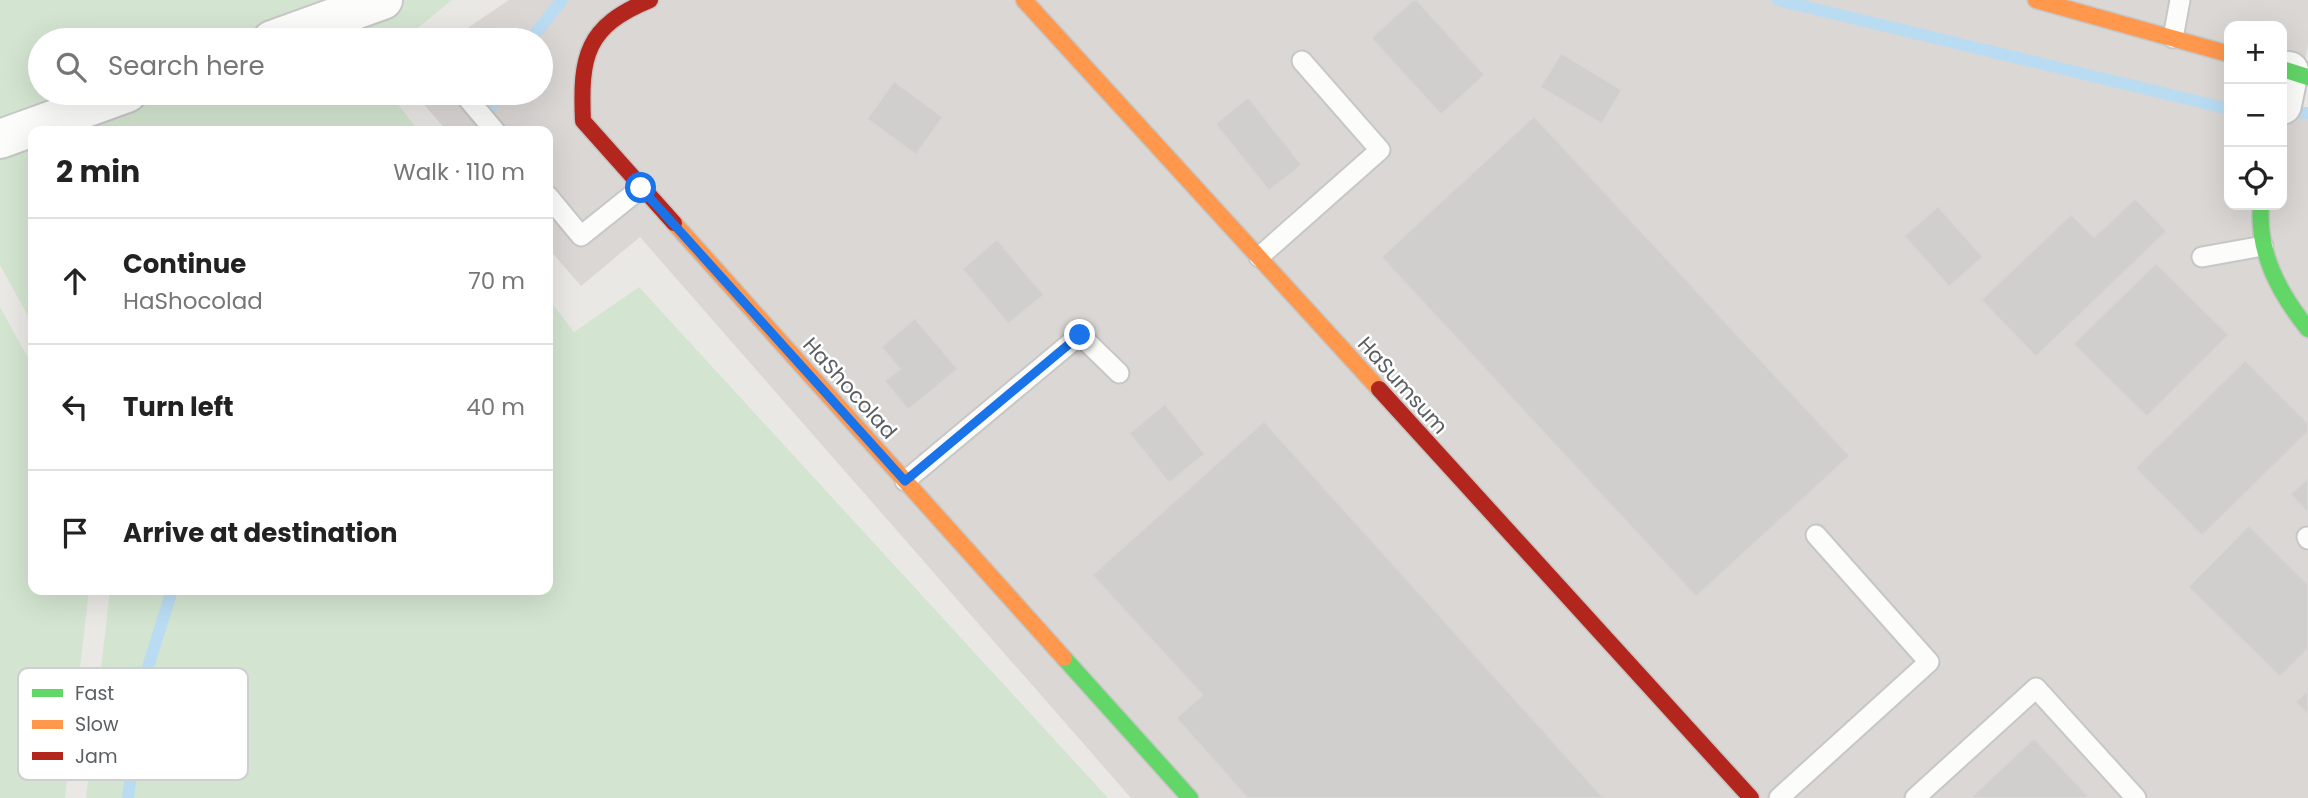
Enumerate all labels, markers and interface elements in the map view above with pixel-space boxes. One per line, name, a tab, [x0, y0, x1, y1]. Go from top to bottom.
map controls	[2224, 21, 2287, 210]
button: +	[2224, 21, 2287, 84]
search box	[28, 28, 553, 105]
icon: search	[52, 48, 90, 86]
text: Search here	[108, 48, 265, 84]
button: −	[2224, 84, 2287, 147]
button: locate	[2224, 147, 2287, 210]
text: 2 min	[56, 150, 140, 193]
text: Walk · 110 m	[393, 156, 525, 188]
route start	[625, 172, 656, 203]
text: Continue	[123, 246, 246, 282]
icon: ahead	[56, 262, 94, 300]
text: 70 m	[468, 265, 525, 297]
text: HaShocolad	[123, 285, 263, 317]
route end	[1064, 319, 1095, 350]
street label: HaSumsum	[1351, 330, 1455, 440]
street label: HaShocolad	[797, 331, 903, 445]
icon: left	[56, 388, 94, 426]
text: Turn left	[123, 389, 234, 425]
text: 40 m	[466, 391, 525, 423]
icon: arrive	[56, 514, 94, 552]
text: Arrive at destination	[123, 515, 398, 551]
legend	[18, 668, 248, 780]
text: Fast	[75, 680, 114, 707]
text: Slow	[75, 711, 119, 738]
text: Jam	[75, 743, 117, 770]

